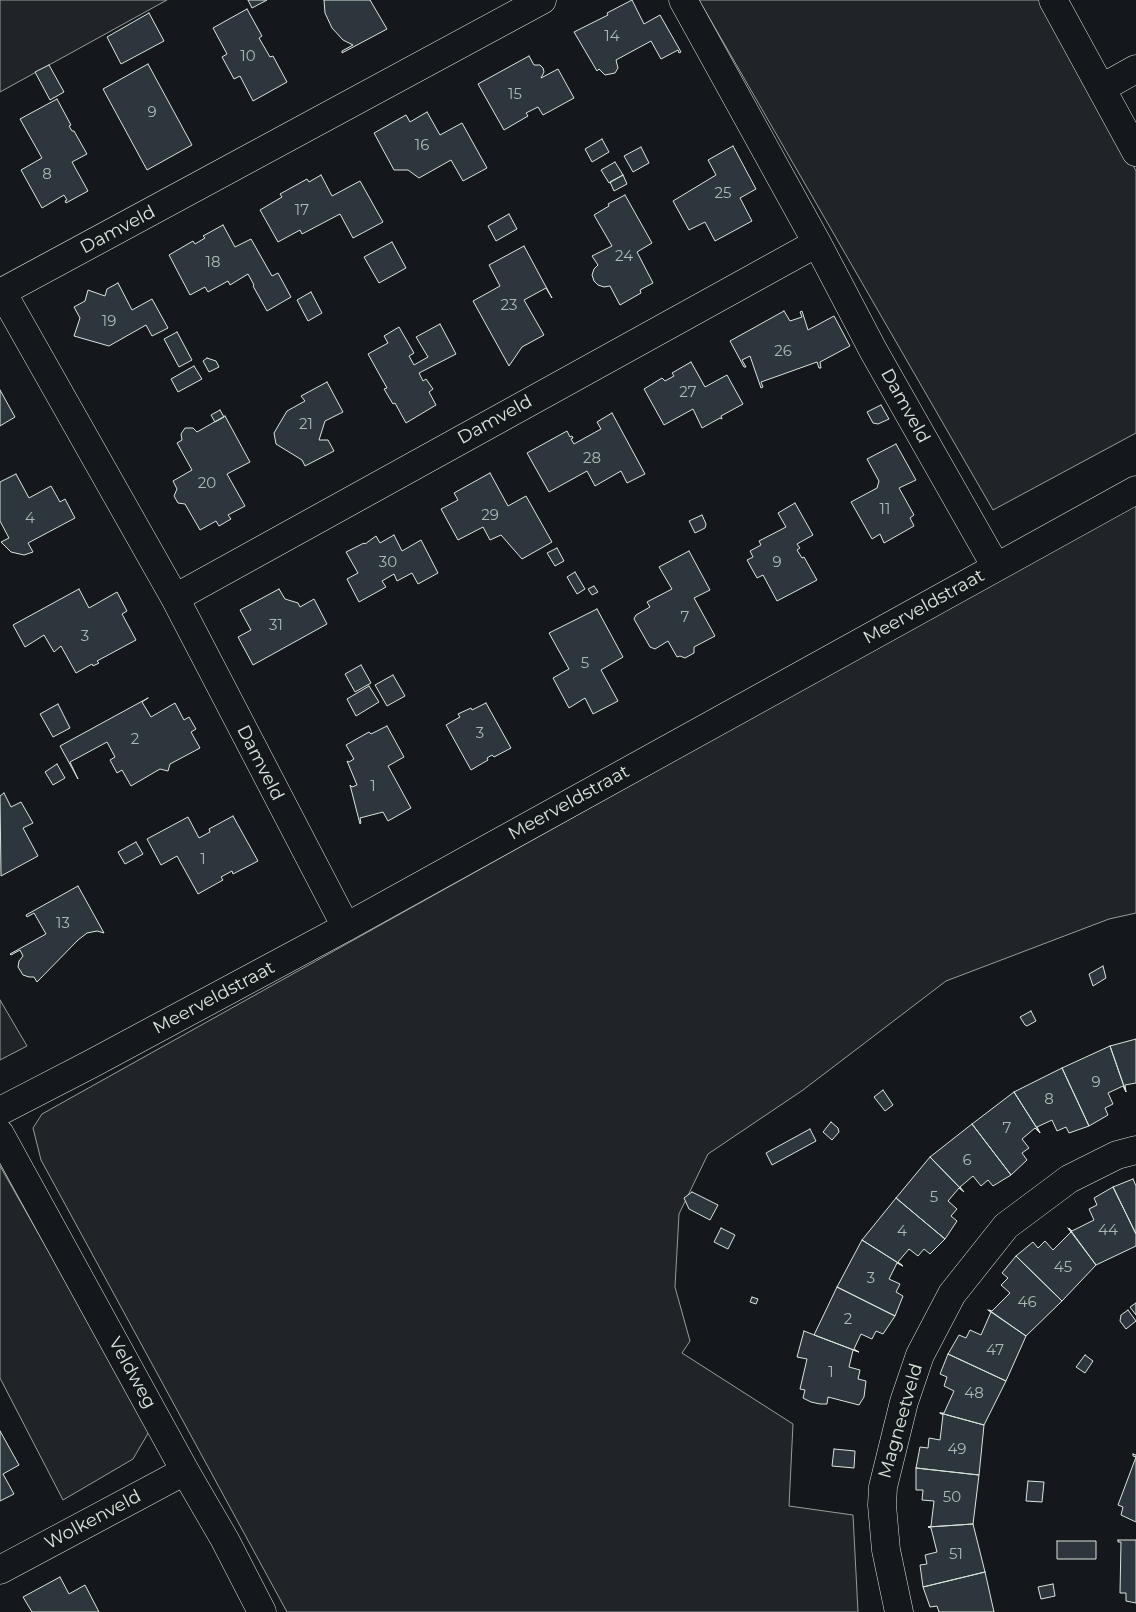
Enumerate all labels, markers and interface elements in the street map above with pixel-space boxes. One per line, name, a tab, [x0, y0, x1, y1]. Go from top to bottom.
house number: 14	[604, 28, 620, 46]
house number: 10	[240, 48, 256, 66]
house number: 15	[508, 86, 522, 104]
house number: 9	[147, 104, 157, 122]
house number: 16	[415, 137, 429, 155]
house number: 8	[42, 166, 52, 184]
house number: 25	[714, 185, 732, 203]
street label: Damveld	[77, 201, 159, 259]
house number: 17	[295, 202, 309, 220]
house number: 24	[615, 248, 633, 266]
house number: 18	[206, 254, 220, 272]
house number: 23	[501, 297, 517, 315]
house number: 19	[102, 313, 116, 331]
house number: 26	[774, 343, 792, 361]
street label: Damveld	[876, 365, 934, 447]
house number: 27	[679, 384, 697, 402]
street label: Damveld	[454, 391, 536, 449]
house number: 21	[299, 416, 313, 434]
house number: 28	[583, 450, 601, 468]
house number: 20	[198, 475, 216, 493]
house number: 11	[880, 501, 890, 519]
house number: 29	[481, 507, 499, 525]
house number: 4	[25, 510, 35, 528]
house number: 30	[379, 554, 397, 572]
house number: 9	[772, 554, 782, 572]
street label: Meerveldstraat	[860, 565, 988, 649]
house number: 7	[681, 609, 689, 627]
house number: 31	[269, 617, 283, 635]
house number: 3	[81, 628, 89, 646]
house number: 5	[581, 655, 589, 673]
street label: Damveld	[232, 722, 288, 804]
house number: 3	[476, 725, 484, 743]
house number: 2	[131, 731, 139, 749]
street label: Meerveldstraat	[505, 761, 633, 845]
house number: 1	[370, 778, 376, 796]
house number: 1	[200, 851, 206, 869]
house number: 13	[56, 915, 70, 933]
street label: Meerveldstraat	[149, 957, 279, 1039]
house number: 9	[1091, 1074, 1101, 1092]
house number: 8	[1044, 1091, 1054, 1109]
house number: 7	[1003, 1120, 1011, 1138]
house number: 6	[962, 1152, 972, 1170]
house number: 5	[930, 1189, 938, 1207]
house number: 44	[1098, 1222, 1118, 1240]
house number: 4	[897, 1223, 907, 1241]
house number: 45	[1054, 1259, 1072, 1277]
house number: 3	[867, 1270, 875, 1288]
house number: 46	[1017, 1294, 1037, 1312]
house number: 2	[844, 1311, 852, 1329]
street label: Veldweg	[104, 1334, 160, 1412]
house number: 47	[986, 1342, 1004, 1360]
street label: Magneetveld	[874, 1361, 928, 1481]
house number: 1	[828, 1364, 834, 1382]
house number: 48	[964, 1385, 984, 1403]
house number: 49	[948, 1441, 966, 1459]
street label: Wolkenveld	[41, 1486, 145, 1554]
house number: 50	[943, 1489, 961, 1507]
house number: 51	[949, 1546, 963, 1564]

